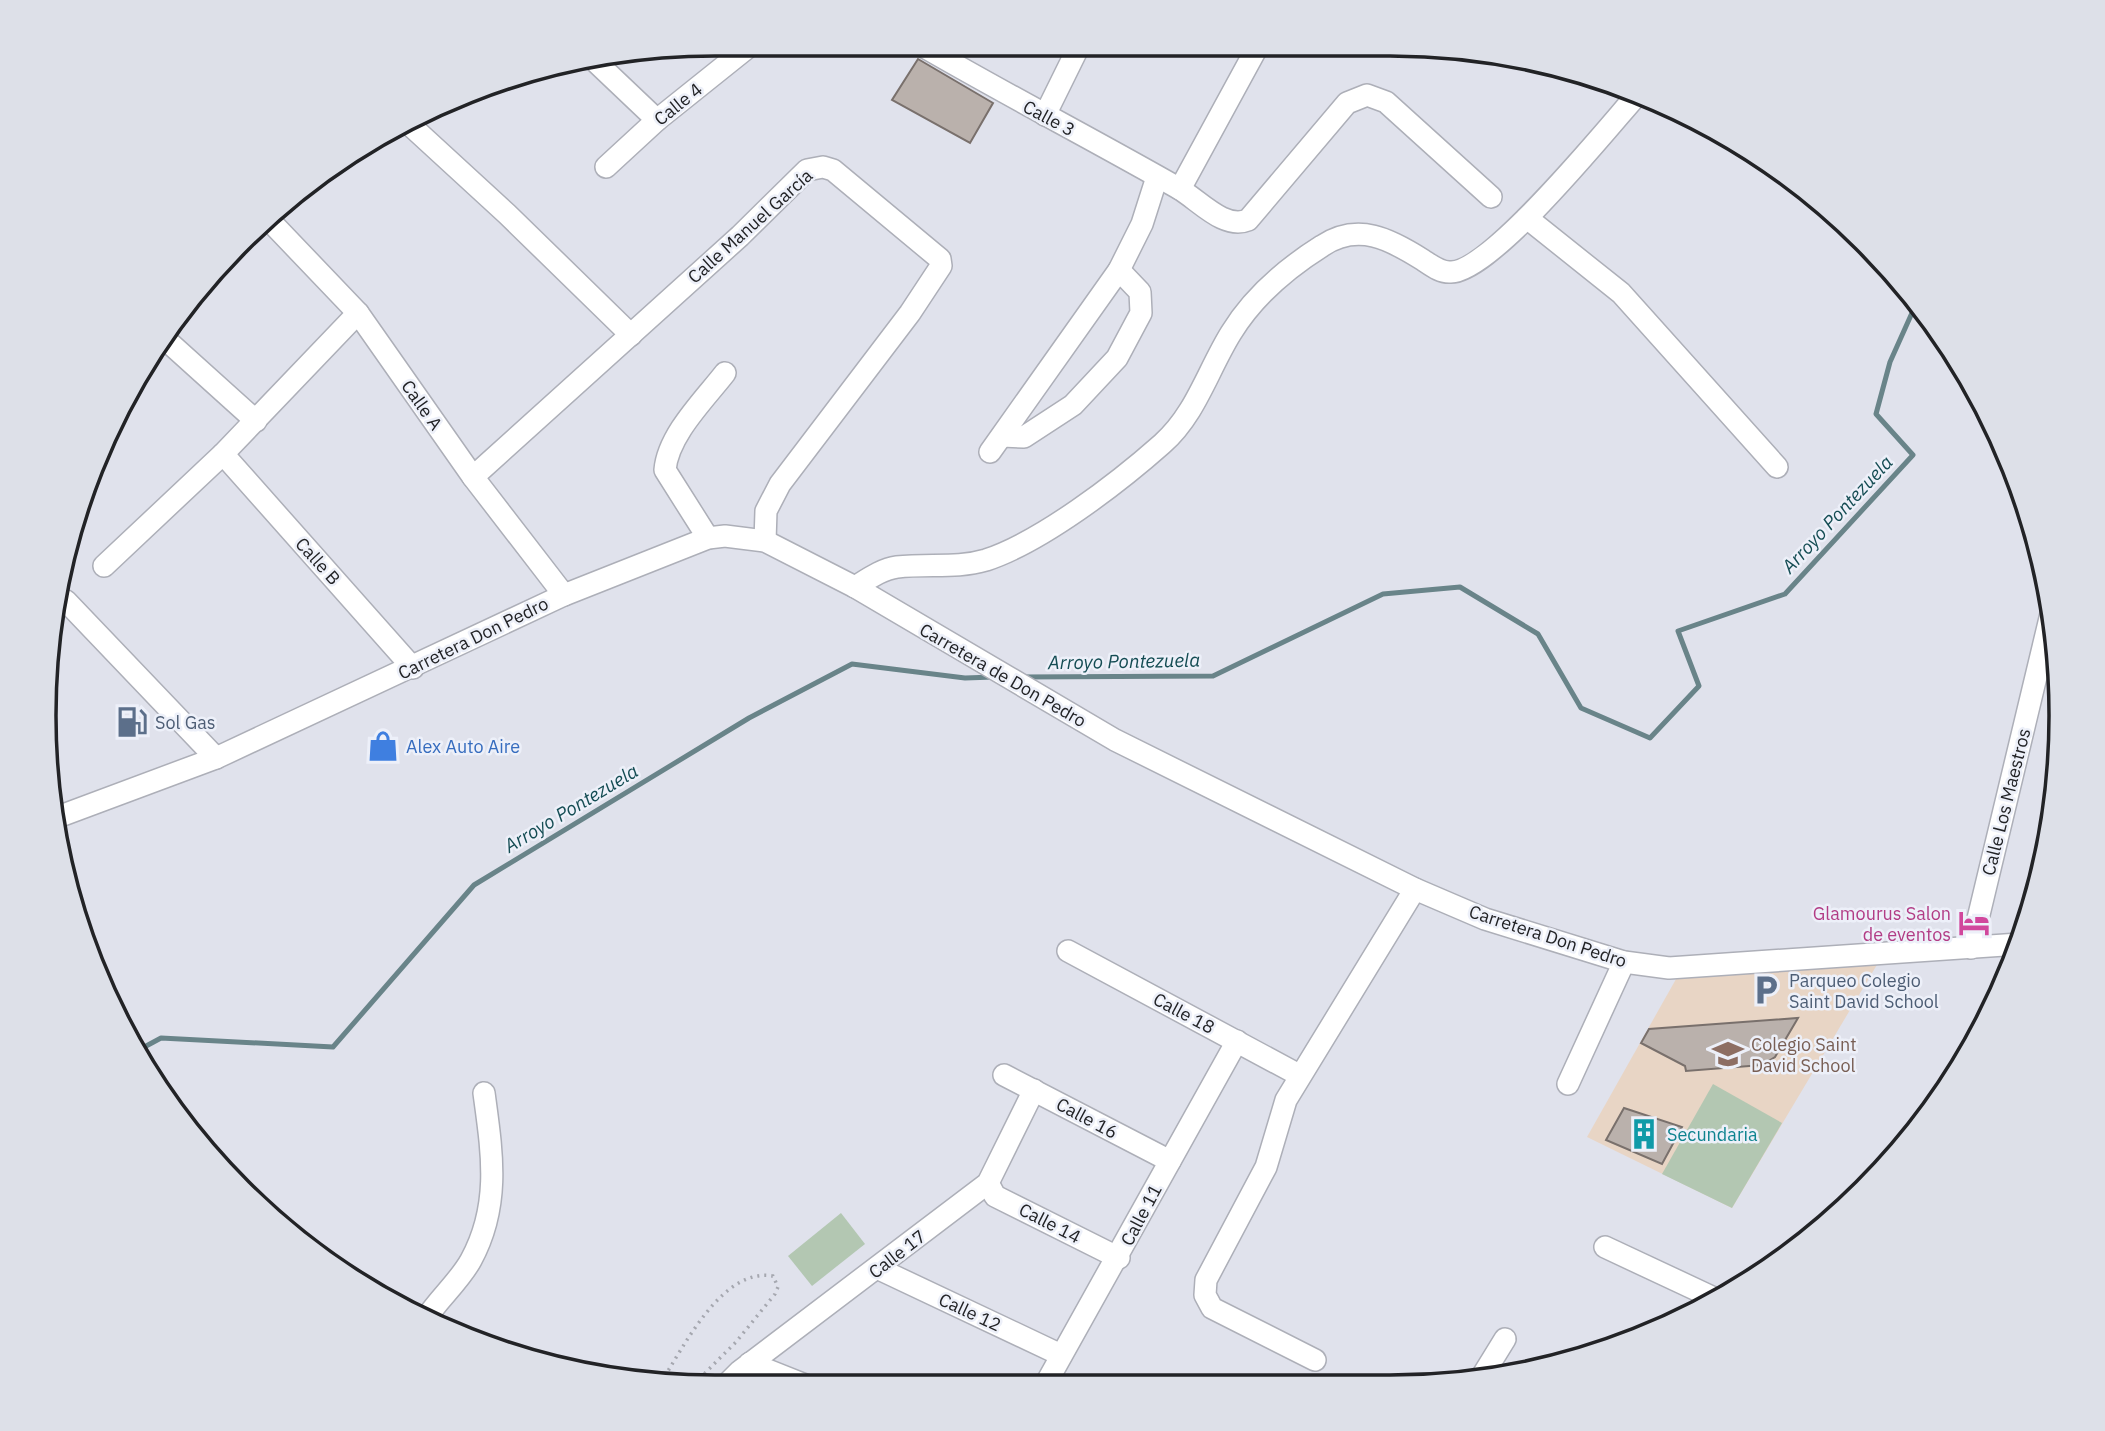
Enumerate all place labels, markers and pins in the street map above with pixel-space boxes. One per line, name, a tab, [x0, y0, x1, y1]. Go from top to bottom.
fuel station icon: Sol Gas	[115, 705, 149, 739]
place label: Sol Gas	[155, 711, 216, 734]
shop icon: Alex Auto Aire	[366, 729, 400, 763]
place label: Alex Auto Aire	[406, 735, 520, 758]
place label: Glamourus Salon de eventos	[1813, 902, 1951, 946]
hotel icon: Glamourus Salon de eventos	[1957, 906, 1991, 940]
place label: Parqueo Colegio Saint David School	[1789, 969, 1939, 1013]
parking icon: Parqueo Colegio Saint David School	[1749, 973, 1783, 1007]
place label: Colegio Saint David School	[1751, 1033, 1856, 1077]
school or university icon: Colegio Saint David School	[1711, 1037, 1745, 1071]
building icon: Secundaria	[1627, 1117, 1661, 1151]
place label: Secundaria	[1667, 1123, 1758, 1146]

